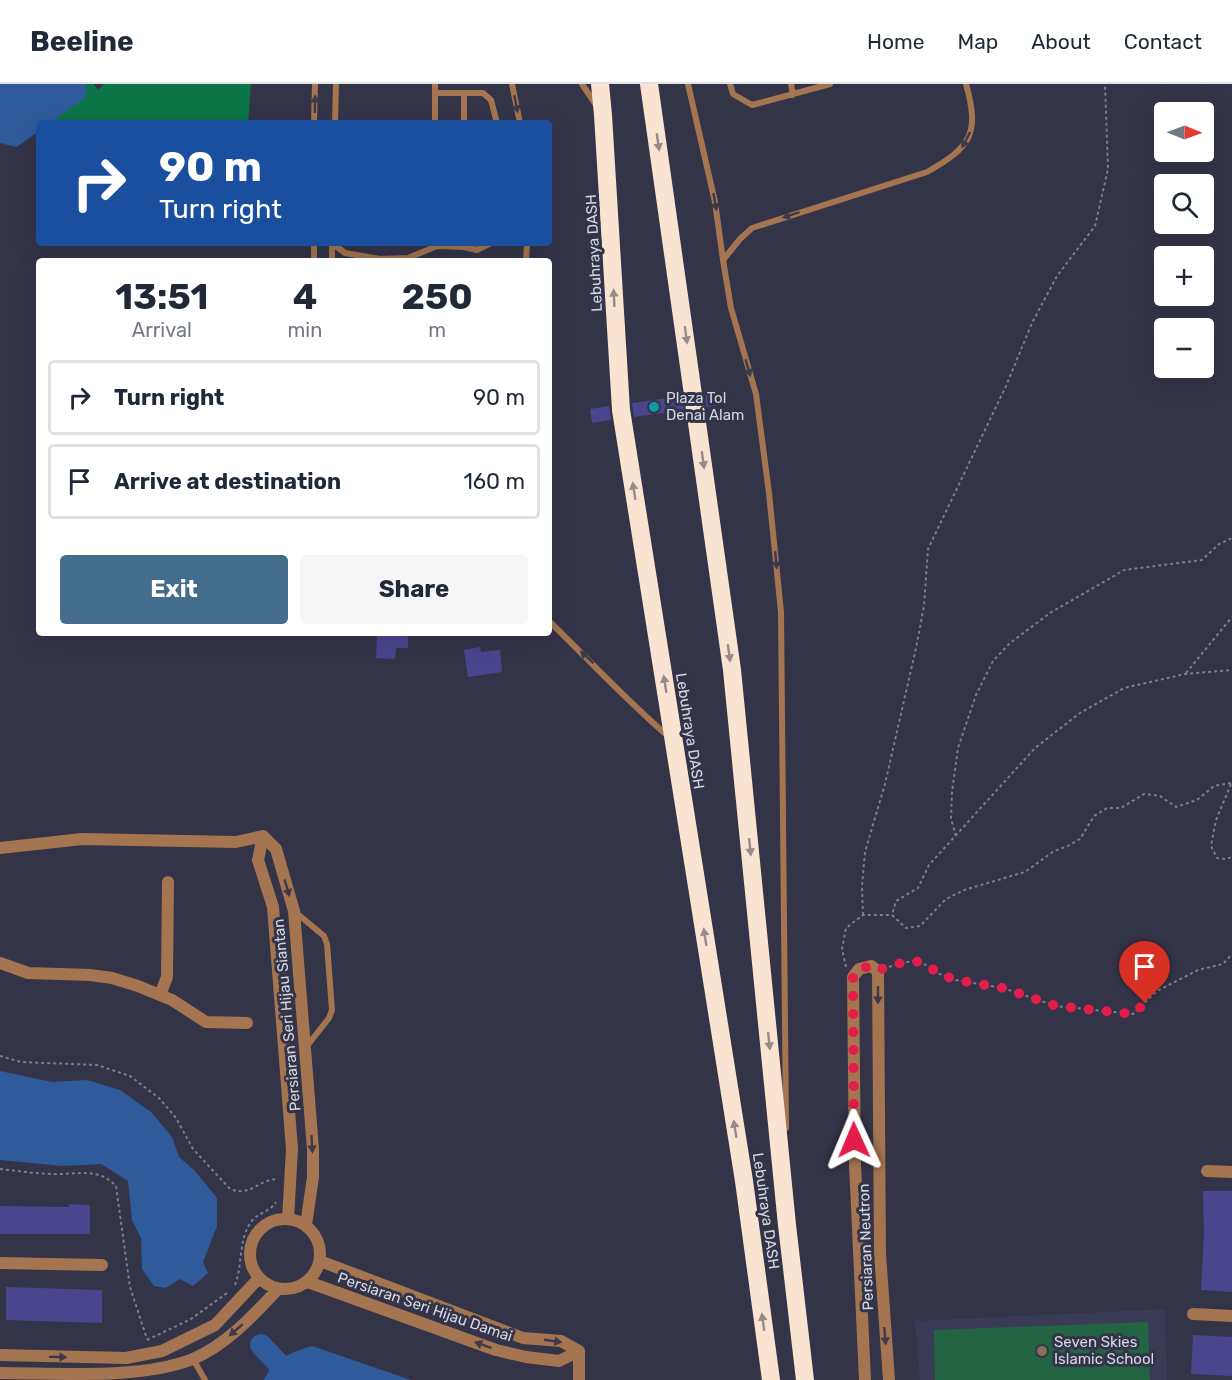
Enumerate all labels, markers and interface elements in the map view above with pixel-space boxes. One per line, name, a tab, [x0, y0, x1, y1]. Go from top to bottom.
text: Beeline	[30, 25, 134, 58]
text: Home	[867, 29, 924, 54]
text: Map	[957, 29, 998, 54]
text: About	[1031, 29, 1091, 54]
text: Contact	[1124, 29, 1202, 54]
one-way arrow	[310, 94, 320, 113]
one-way arrow	[512, 94, 521, 113]
north arrow	[1154, 102, 1214, 162]
map controls	[1154, 102, 1214, 378]
one-way arrow	[961, 132, 971, 149]
one-way arrow	[653, 133, 662, 152]
text: 90 m	[159, 142, 262, 192]
icon: right	[60, 144, 138, 222]
button: search	[1154, 174, 1214, 234]
text: Turn right	[159, 193, 282, 225]
one-way arrow	[711, 193, 720, 212]
street label: Lebuhraya DASH	[582, 194, 606, 312]
one-way arrow	[782, 211, 800, 221]
button: +	[1154, 246, 1214, 306]
text: 13:51	[115, 275, 208, 318]
text: 4	[293, 275, 317, 318]
text: 250	[402, 275, 473, 318]
one-way arrow	[610, 288, 619, 307]
text: Arrival	[132, 318, 192, 342]
text: min	[288, 318, 322, 342]
text: m	[428, 318, 446, 342]
button: −	[1154, 318, 1214, 378]
one-way arrow	[681, 325, 690, 344]
one-way arrow	[744, 359, 753, 377]
icon: right	[63, 381, 96, 414]
text: Turn right	[114, 384, 224, 411]
text: 90 m	[473, 384, 525, 411]
place label: Plaza Tol Denai Alam	[666, 389, 744, 424]
marker: Plaza Tol Denai Alam	[647, 400, 661, 414]
one-way arrow	[699, 450, 708, 469]
icon: arrive	[63, 465, 96, 498]
text: Arrive at destination	[114, 468, 341, 495]
text: 160 m	[463, 468, 525, 495]
one-way arrow	[629, 482, 638, 501]
one-way arrow	[771, 551, 781, 570]
button: Exit	[60, 555, 288, 624]
button: Share	[300, 555, 528, 624]
one-way arrow	[725, 643, 734, 662]
one-way arrow	[579, 650, 594, 664]
street label: Lebuhraya DASH	[672, 672, 708, 790]
one-way arrow	[660, 674, 669, 693]
one-way arrow	[745, 837, 754, 856]
one-way arrow	[283, 879, 292, 897]
street label: Persiaran Seri Hijau Siantan	[270, 918, 304, 1112]
one-way arrow	[700, 927, 709, 946]
pin	[1119, 941, 1170, 1003]
icon: arrive	[1128, 950, 1161, 983]
one-way arrow	[873, 985, 883, 1004]
one-way arrow	[764, 1031, 774, 1050]
position arrow	[822, 1108, 886, 1172]
one-way arrow	[731, 1119, 740, 1138]
one-way arrow	[308, 1134, 317, 1153]
street label: Lebuhraya DASH	[749, 1152, 783, 1270]
street label: Persiaran Neutron	[855, 1183, 877, 1311]
street label: Persiaran Seri Hijau Damai	[335, 1269, 515, 1345]
one-way arrow	[759, 1312, 768, 1331]
one-way arrow	[229, 1323, 244, 1336]
one-way arrow	[880, 1327, 890, 1346]
place label: Seven Skies Islamic School	[1054, 1333, 1154, 1368]
one-way arrow	[544, 1336, 563, 1345]
one-way arrow	[474, 1340, 492, 1350]
marker: Seven Skies Islamic School	[1035, 1344, 1049, 1358]
one-way arrow	[49, 1352, 68, 1361]

